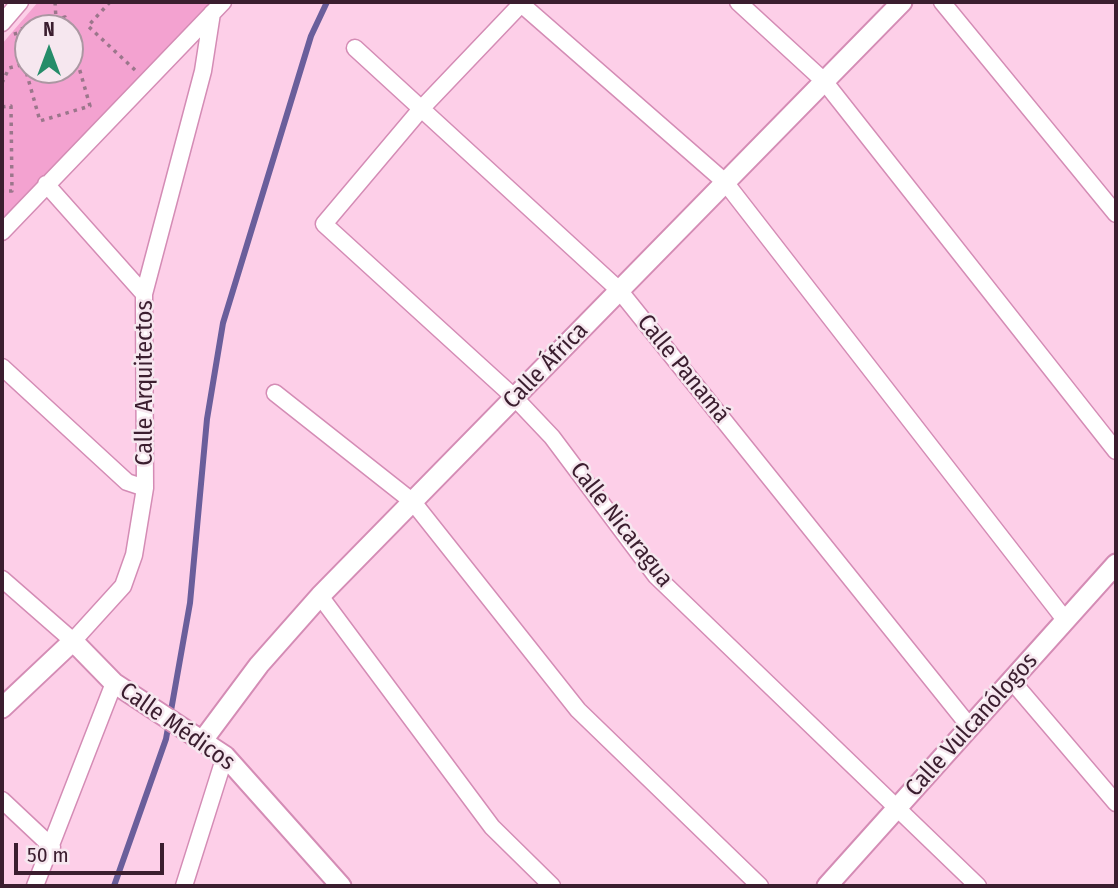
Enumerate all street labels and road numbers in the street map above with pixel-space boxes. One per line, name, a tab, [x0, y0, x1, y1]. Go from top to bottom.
street label: Calle Arquitectos	[131, 300, 159, 466]
street label: Calle Panamá	[631, 309, 735, 429]
street label: Calle África	[498, 317, 594, 415]
street label: Calle Nicaragua	[563, 457, 679, 593]
street label: Calle Vulcanólogos	[900, 647, 1044, 803]
street label: Calle Médicos	[114, 677, 240, 777]

